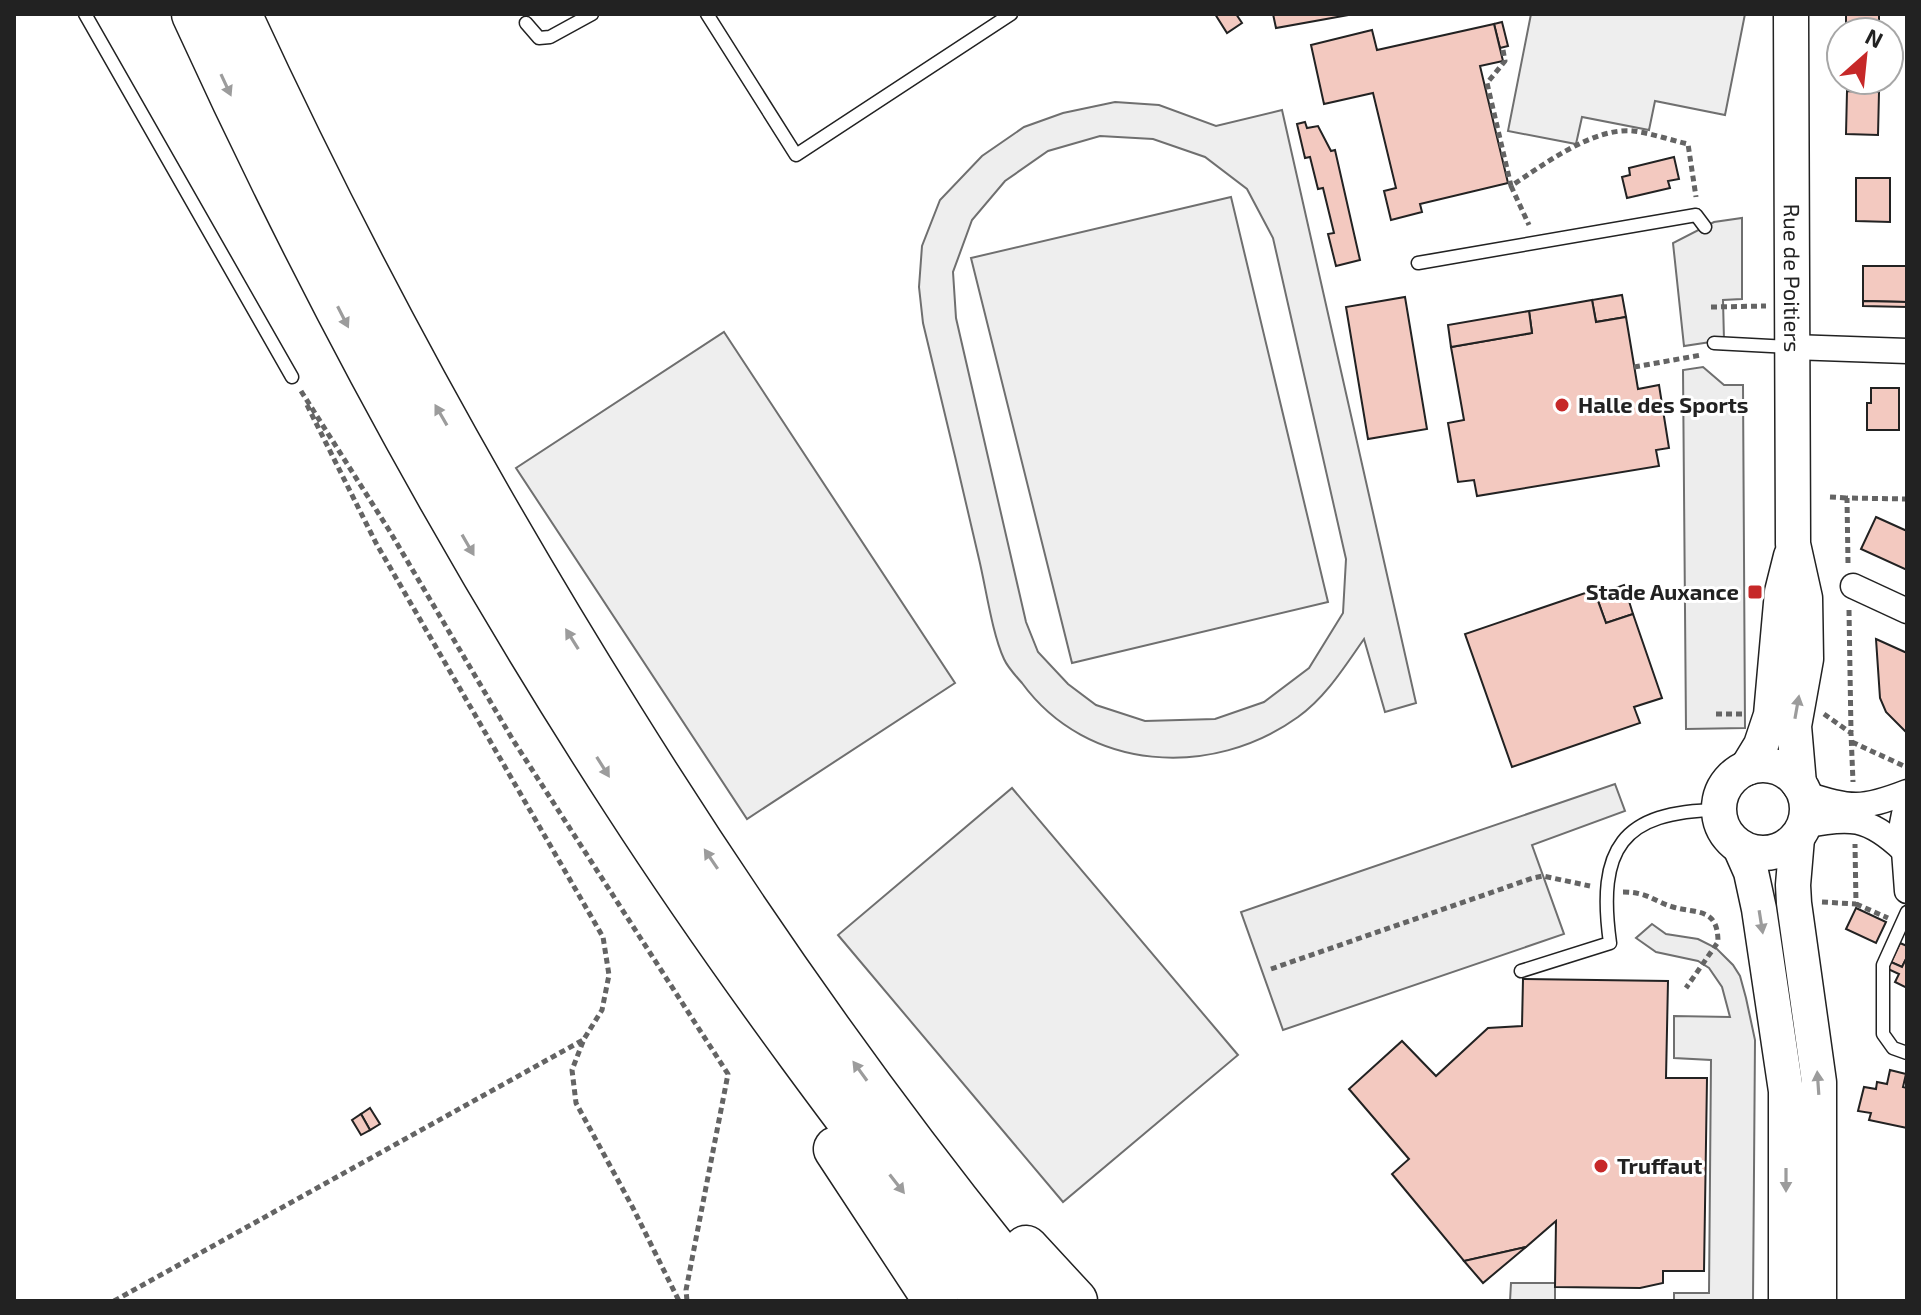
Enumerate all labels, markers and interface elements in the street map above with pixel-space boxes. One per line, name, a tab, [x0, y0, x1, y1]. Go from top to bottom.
north arrow	[1825, 16, 1905, 96]
text: N	[1862, 22, 1888, 52]
one-way arrow	[219, 73, 233, 97]
street label: Rue de Poitiers	[1780, 204, 1806, 352]
one-way arrow	[336, 306, 349, 329]
place label: Halle des Sports	[1578, 391, 1748, 417]
marker: Halle des Sports	[1553, 396, 1571, 414]
one-way arrow	[434, 403, 448, 426]
one-way arrow	[461, 534, 475, 556]
place label: Stade Auxance	[1586, 578, 1739, 604]
marker: Stade Auxance	[1746, 583, 1764, 601]
one-way arrow	[565, 628, 579, 650]
one-way arrow	[1791, 694, 1804, 719]
one-way arrow	[596, 756, 610, 778]
one-way arrow	[704, 848, 719, 869]
one-way arrow	[1755, 910, 1767, 935]
one-way arrow	[853, 1061, 869, 1082]
one-way arrow	[1811, 1070, 1824, 1095]
place label: Truffaut	[1617, 1152, 1702, 1178]
marker: Truffaut	[1592, 1157, 1610, 1175]
one-way arrow	[1780, 1168, 1792, 1193]
one-way arrow	[888, 1174, 904, 1194]

